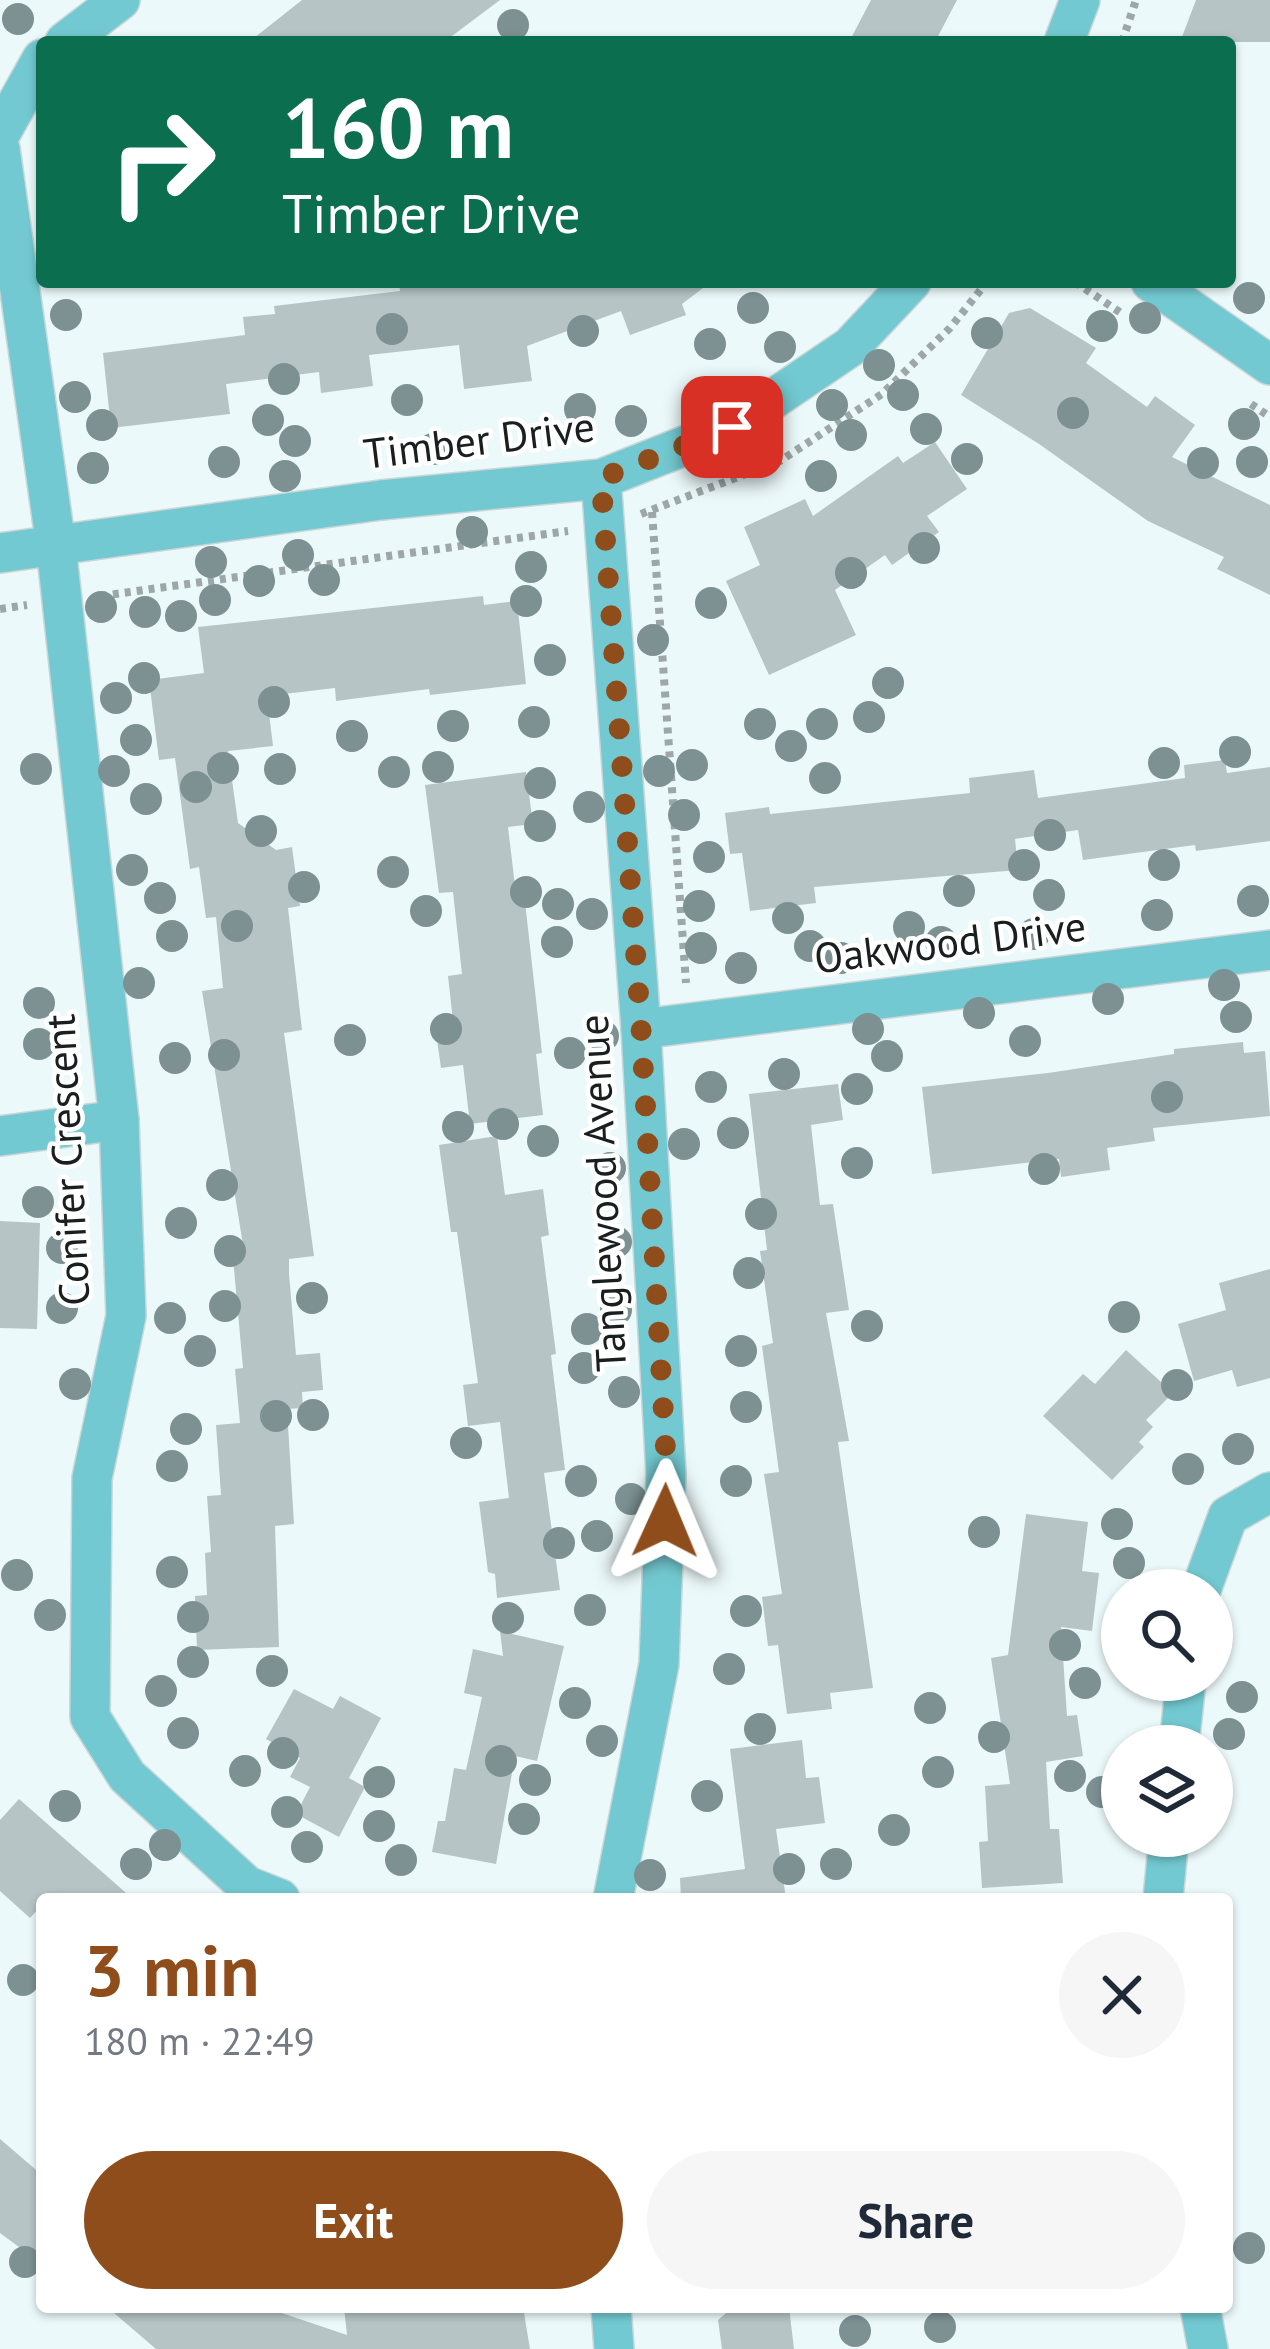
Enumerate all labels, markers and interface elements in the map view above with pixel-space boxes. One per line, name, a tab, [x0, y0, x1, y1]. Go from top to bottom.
text: 160 m	[282, 72, 514, 181]
icon: right	[84, 84, 240, 240]
text: Timber Drive	[282, 178, 581, 248]
pin	[681, 376, 783, 478]
icon: arrive	[699, 394, 765, 460]
street label: Timber Drive	[360, 398, 598, 481]
street label: Oakwood Drive	[811, 898, 1089, 985]
street label: Conifer Crescent	[31, 1013, 102, 1307]
street label: Tanglewood Avenue	[565, 1013, 638, 1373]
position arrow	[602, 1458, 728, 1584]
map controls	[1101, 1569, 1233, 1857]
button: search	[1101, 1569, 1233, 1701]
button: layers	[1101, 1725, 1233, 1857]
text: 3 min	[84, 1923, 260, 2016]
button: close	[1059, 1932, 1185, 2058]
text: 180 m · 22:49	[84, 2015, 315, 2066]
button: Exit	[84, 2151, 623, 2289]
button: Share	[647, 2151, 1185, 2289]

